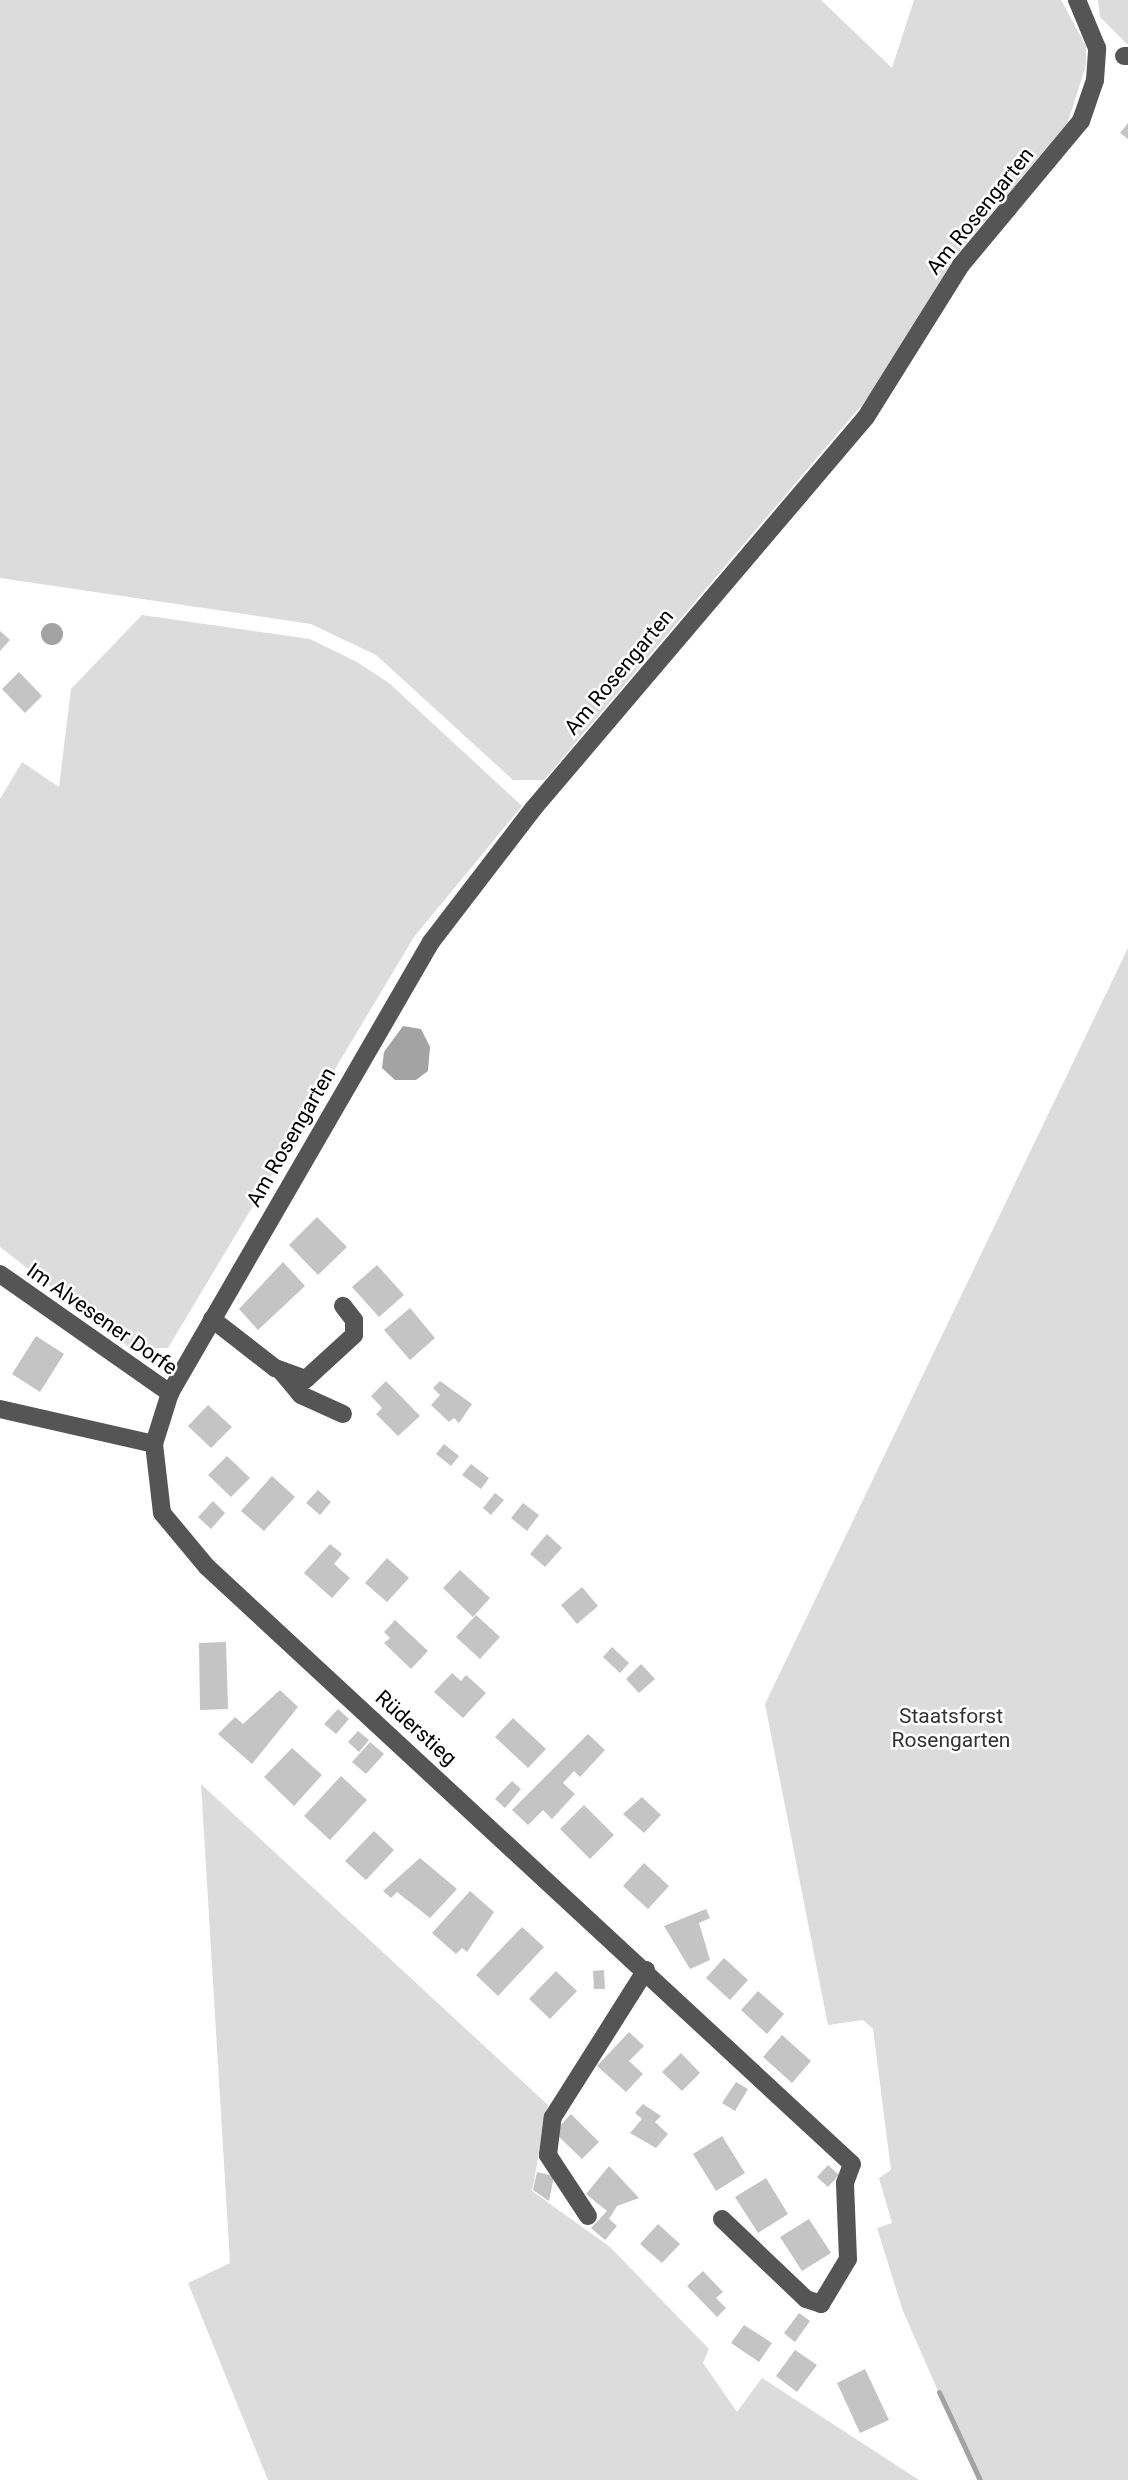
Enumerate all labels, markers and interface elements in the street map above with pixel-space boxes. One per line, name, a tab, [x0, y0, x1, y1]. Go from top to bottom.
street label: Am Rosengarten	[921, 142, 1039, 280]
street label: Am Rosengarten	[559, 604, 679, 740]
street label: Am Rosengarten	[241, 1063, 341, 1211]
street label: Im Alvesener Dorfe	[22, 1258, 182, 1380]
street label: Rüderstieg	[370, 1685, 462, 1771]
park label: Staatsforst Rosengarten	[892, 1703, 1010, 1753]

